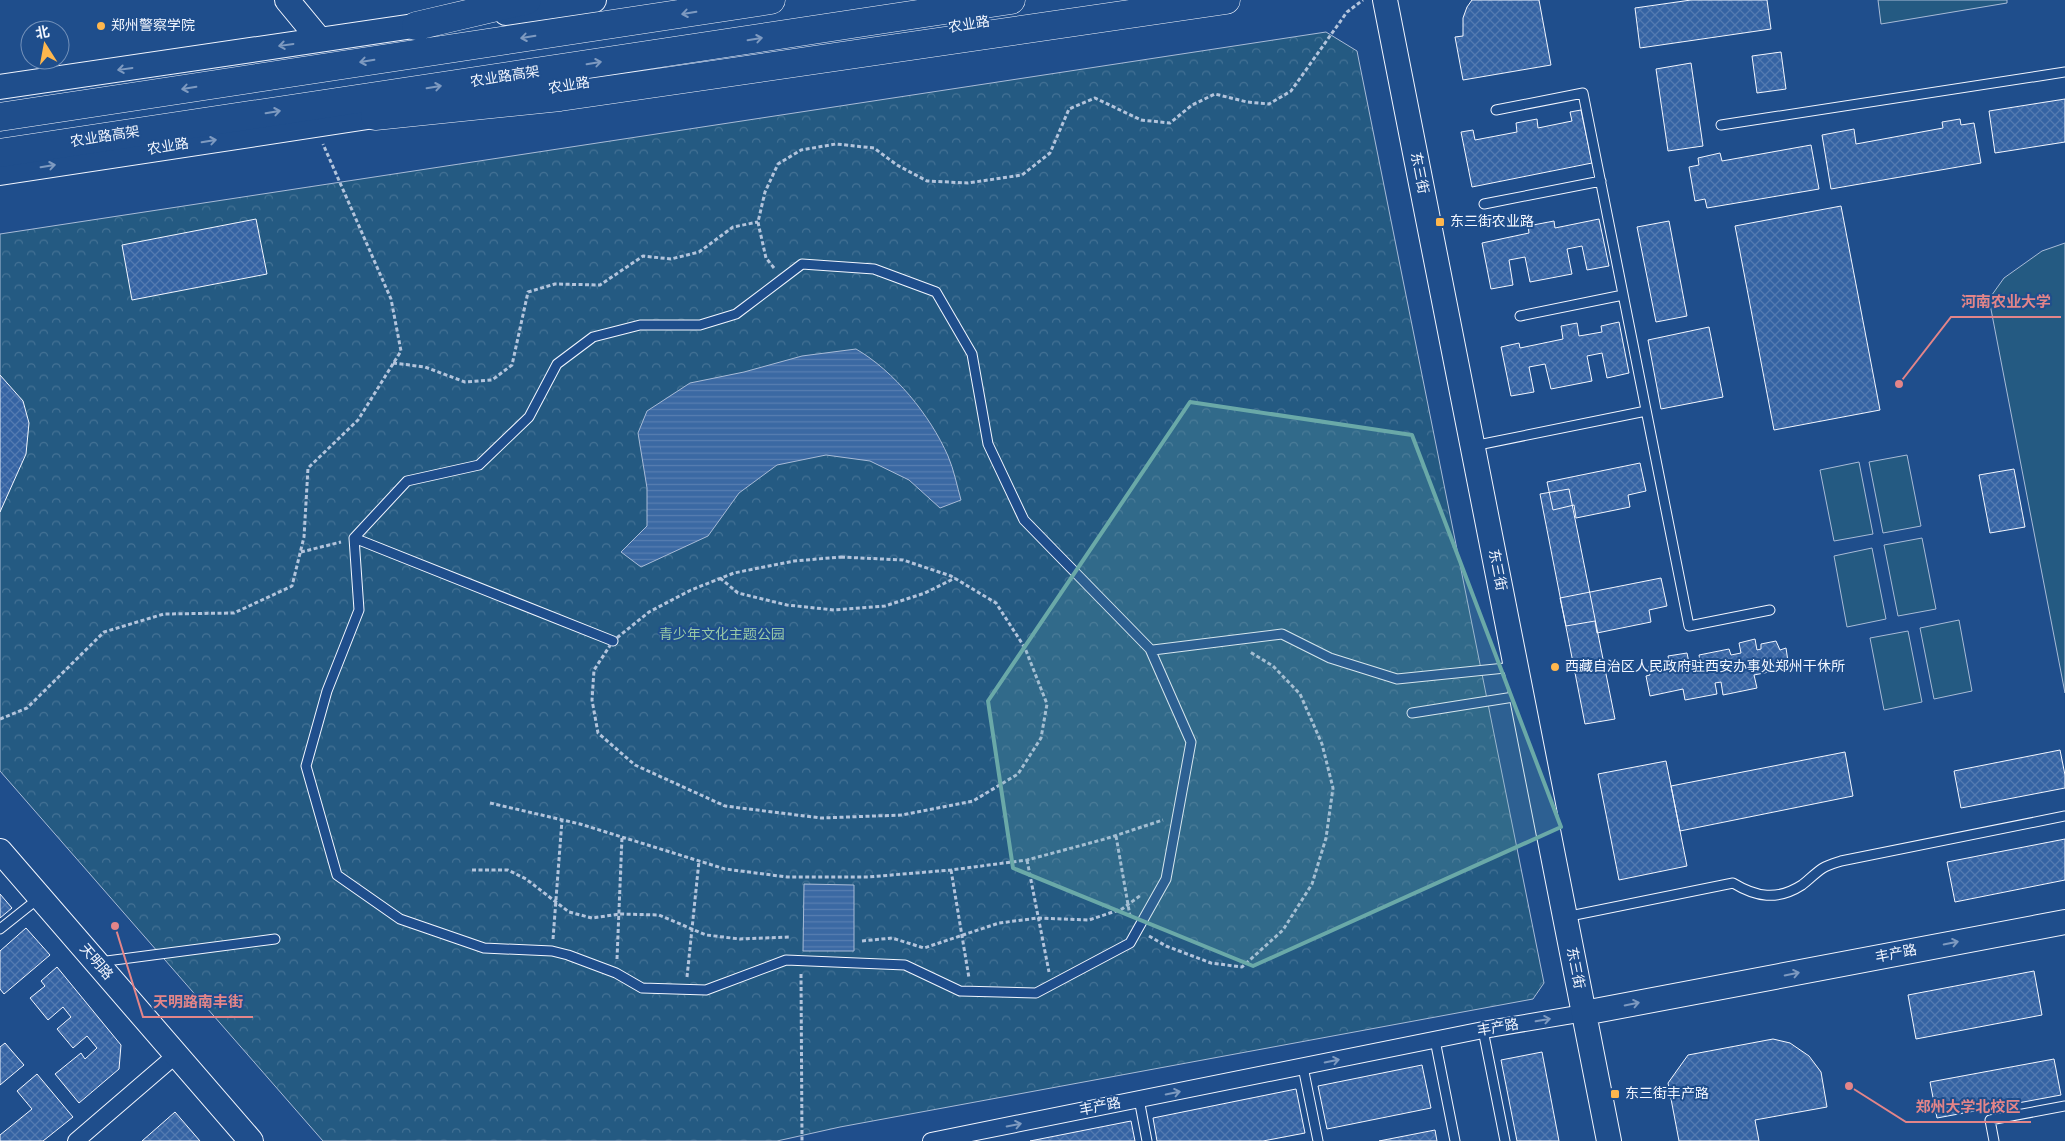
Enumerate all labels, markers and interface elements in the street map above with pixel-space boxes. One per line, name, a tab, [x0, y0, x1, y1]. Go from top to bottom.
one-way arrow	[681, 8, 697, 18]
street label: 农业路	[947, 12, 991, 38]
place label: 郑州警察学院	[111, 16, 195, 36]
north arrow	[20, 20, 70, 70]
marker: 郑州警察学院	[95, 20, 107, 32]
text: 北	[34, 22, 51, 44]
one-way arrow	[520, 32, 536, 42]
one-way arrow	[747, 33, 763, 43]
one-way arrow	[278, 40, 294, 50]
one-way arrow	[360, 57, 376, 67]
one-way arrow	[586, 58, 602, 68]
street label: 农业路高架	[469, 62, 541, 92]
one-way arrow	[117, 64, 133, 74]
street label: 农业路	[547, 73, 591, 99]
one-way arrow	[425, 82, 441, 92]
one-way arrow	[182, 84, 198, 94]
one-way arrow	[265, 107, 281, 117]
street label: 农业路高架	[69, 122, 141, 152]
street label: 农业路	[146, 134, 190, 160]
one-way arrow	[200, 136, 216, 146]
street label: 东三街	[1405, 150, 1433, 196]
one-way arrow	[40, 161, 56, 171]
place label: 东三街农业路	[1450, 212, 1534, 232]
marker: 东三街农业路	[1434, 216, 1446, 228]
callout: 河南农业大学	[1951, 287, 2061, 317]
text: 河南农业大学	[1961, 292, 2051, 313]
street label: 东三街	[1483, 547, 1511, 593]
park label: 青少年文化主题公园	[659, 625, 785, 645]
place label: 西藏自治区人民政府驻西安办事处郑州干休所	[1565, 657, 1845, 677]
marker: 西藏自治区人民政府驻西安办事处郑州干休所	[1549, 661, 1561, 673]
one-way arrow	[1943, 938, 1959, 948]
street label: 天明路	[75, 940, 117, 984]
street label: 丰产路	[1873, 940, 1919, 968]
street label: 东三街	[1561, 945, 1589, 991]
one-way arrow	[1783, 968, 1799, 978]
callout: 天明路南丰街	[143, 987, 253, 1017]
text: 天明路南丰街	[153, 992, 243, 1013]
one-way arrow	[1624, 999, 1640, 1008]
street label: 丰产路	[1476, 1015, 1520, 1041]
one-way arrow	[1535, 1015, 1551, 1025]
one-way arrow	[1324, 1055, 1340, 1065]
place label: 东三街丰产路	[1625, 1084, 1709, 1104]
one-way arrow	[1164, 1087, 1180, 1097]
marker: 东三街丰产路	[1609, 1088, 1621, 1100]
callout: 郑州大学北校区	[1906, 1092, 2031, 1122]
street label: 丰产路	[1077, 1093, 1123, 1121]
text: 郑州大学北校区	[1915, 1097, 2021, 1118]
one-way arrow	[1005, 1119, 1021, 1129]

